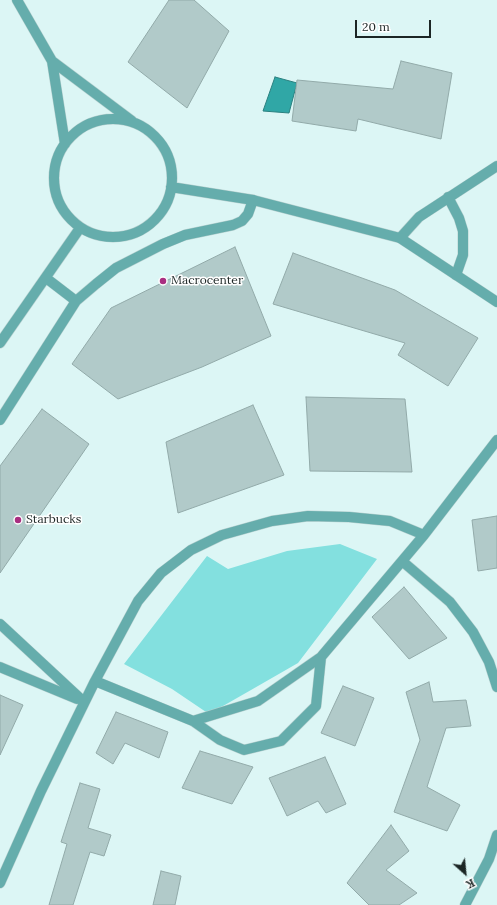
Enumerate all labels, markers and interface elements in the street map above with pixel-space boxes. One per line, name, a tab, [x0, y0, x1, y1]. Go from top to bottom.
scale bar	[357, 12, 433, 38]
text: 20 m	[362, 19, 390, 34]
place label: Macrocenter	[171, 274, 243, 288]
marker: Macrocenter	[158, 276, 168, 286]
place label: Starbucks	[26, 513, 81, 527]
marker: Starbucks	[13, 515, 23, 525]
north arrow	[445, 853, 485, 893]
text: K	[464, 876, 477, 892]

